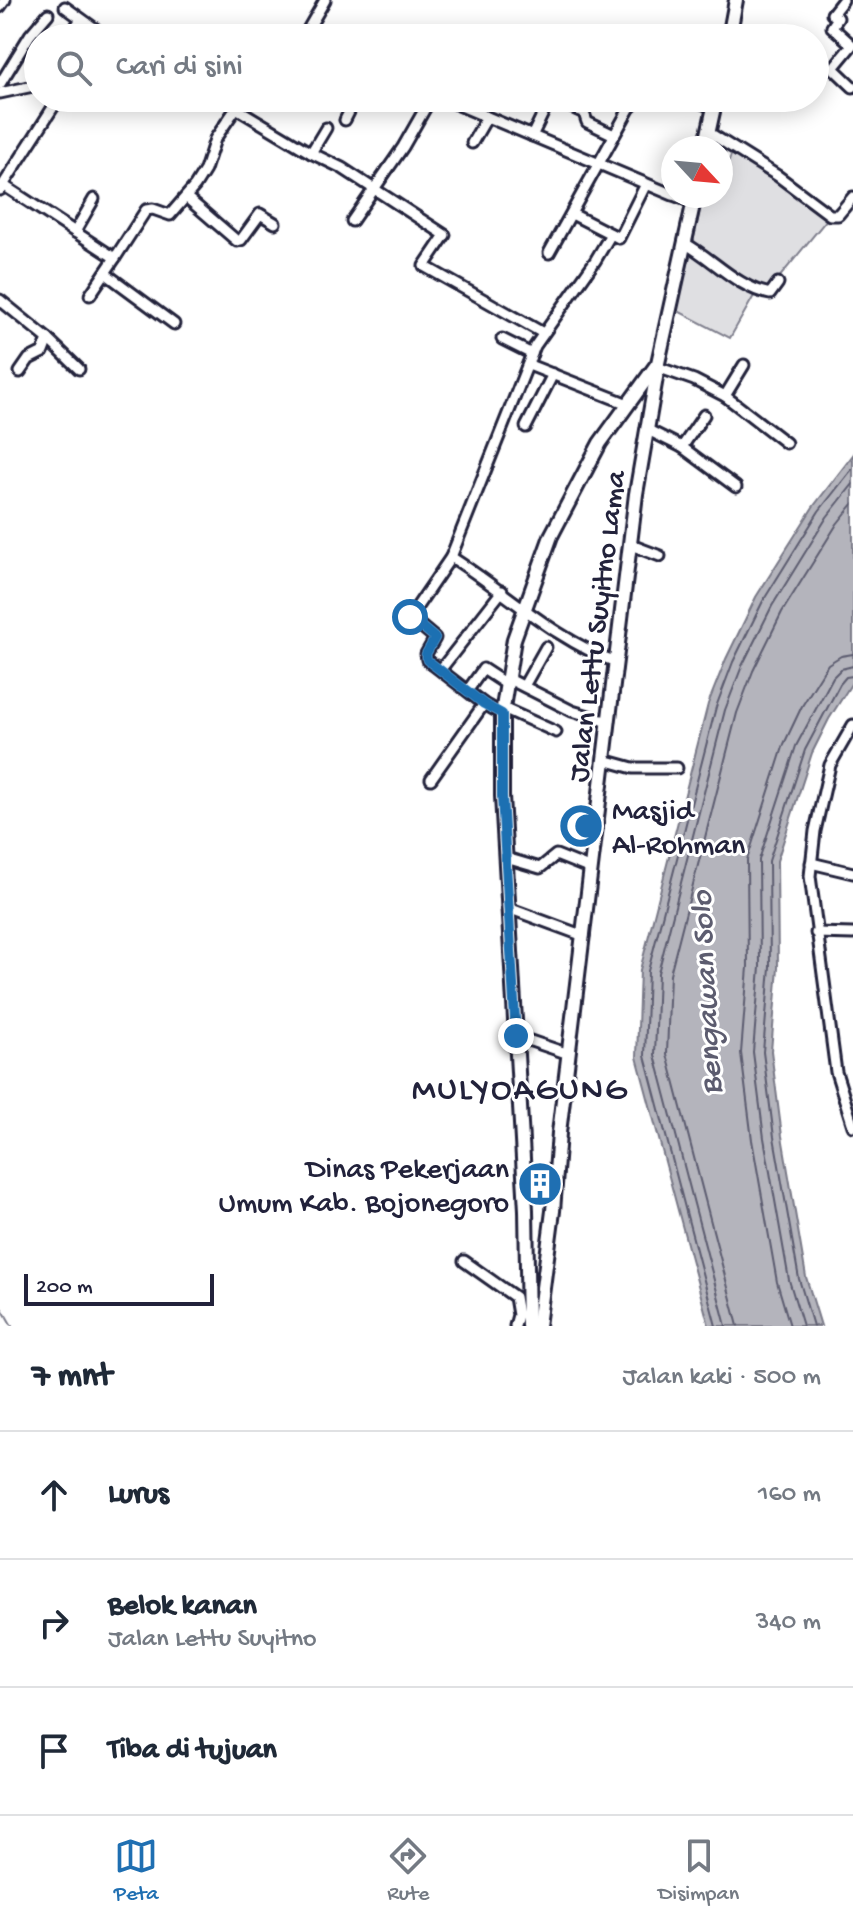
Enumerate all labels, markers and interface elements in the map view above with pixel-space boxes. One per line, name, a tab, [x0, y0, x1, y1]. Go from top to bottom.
search box	[24, 24, 829, 112]
icon: search	[52, 46, 96, 90]
text: Cari di sini	[116, 51, 243, 86]
north arrow	[661, 136, 733, 208]
street label: Jalan Lettu Suyitno Lama	[563, 468, 636, 784]
route start	[392, 599, 428, 635]
place label: Masjid Al-Rohman	[612, 796, 745, 865]
mosque icon: Masjid Al-Rohman	[557, 802, 605, 850]
water label: Bengawan Solo	[685, 888, 733, 1096]
route end	[498, 1018, 534, 1054]
district label: MULYOAGUNG	[412, 1072, 628, 1112]
place label: Dinas Pekerjaan Umum Kab. Bojonegoro	[219, 1154, 509, 1223]
building icon: Dinas Pekerjaan Umum Kab. Bojonegoro	[516, 1160, 564, 1208]
scale bar	[24, 1270, 214, 1306]
text: 200 m	[36, 1275, 93, 1301]
text: 7 mnt	[32, 1358, 112, 1398]
text: Jalan kaki · 500 m	[623, 1363, 821, 1394]
icon: ahead	[32, 1473, 76, 1517]
text: Lurus	[108, 1478, 169, 1513]
text: 160 m	[758, 1480, 821, 1511]
text: Belok kanan	[108, 1590, 257, 1625]
icon: right	[32, 1601, 76, 1645]
text: 340 m	[756, 1608, 821, 1639]
text: Jalan Lettu Suyitno	[108, 1625, 317, 1656]
icon: arrive	[32, 1729, 76, 1773]
text: Tiba di tujuan	[108, 1734, 277, 1769]
tab: Peta	[114, 1834, 159, 1908]
tab: Rute	[386, 1834, 430, 1908]
tab: Disimpan	[658, 1834, 739, 1908]

